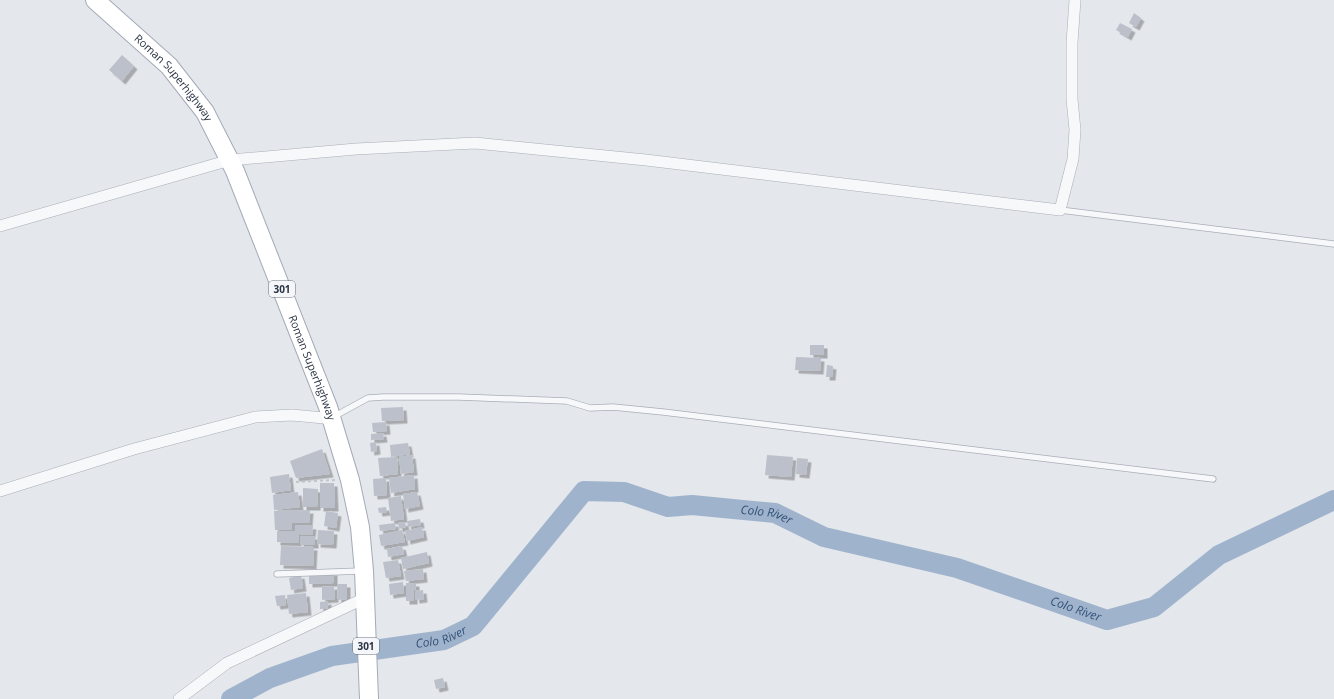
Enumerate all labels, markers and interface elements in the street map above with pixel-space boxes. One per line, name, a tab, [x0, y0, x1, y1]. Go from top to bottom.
street label: Roman Superhighway	[131, 31, 217, 124]
road number: 301	[269, 281, 295, 297]
street label: Roman Superhighway	[285, 312, 340, 422]
water label: Colo River	[740, 501, 797, 529]
water label: Colo River	[1048, 592, 1105, 626]
water label: Colo River	[414, 621, 470, 652]
road number: 301	[353, 638, 379, 654]

